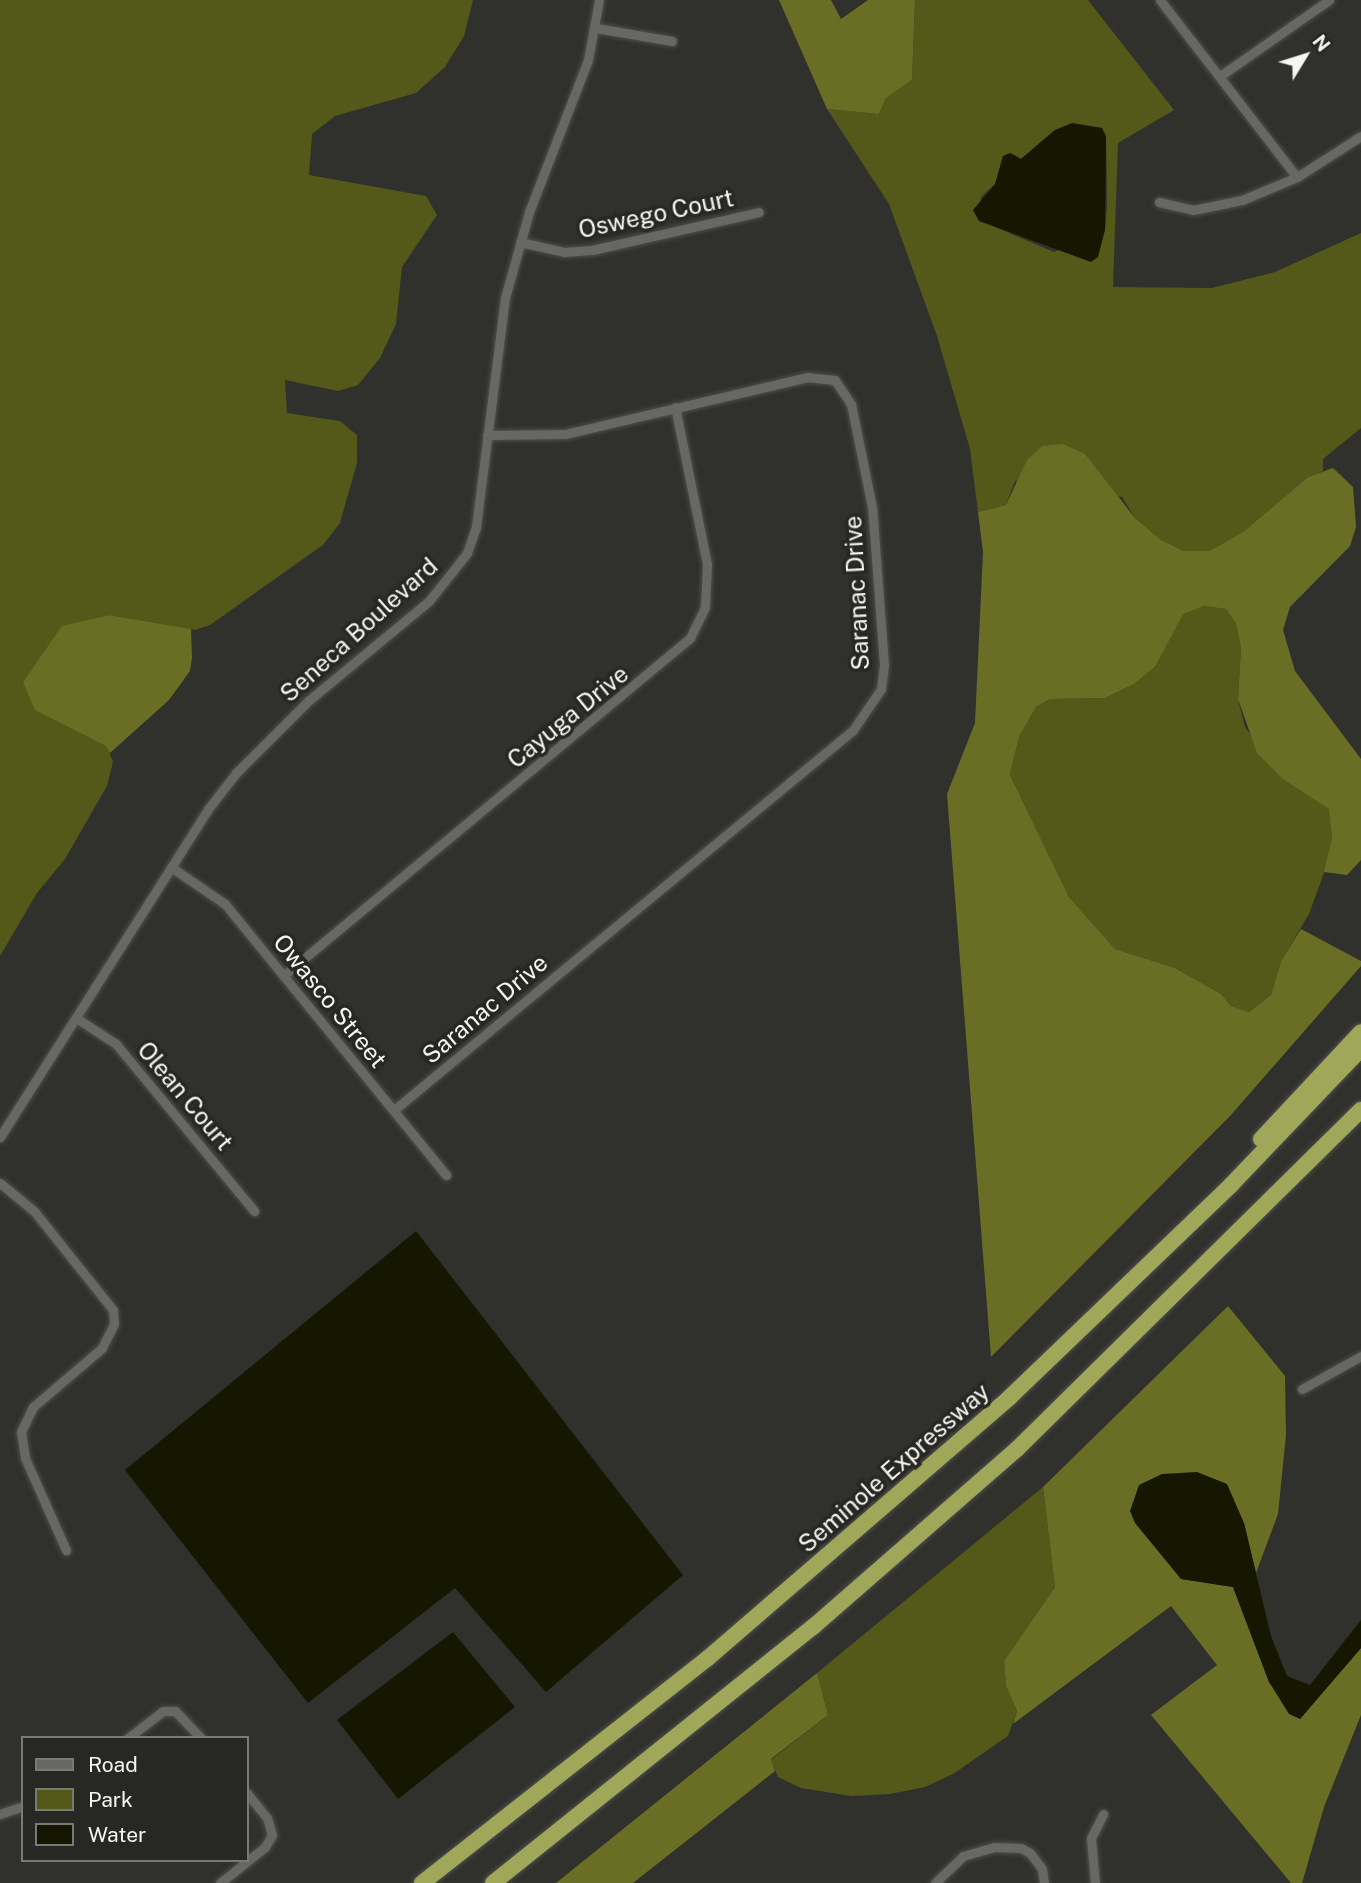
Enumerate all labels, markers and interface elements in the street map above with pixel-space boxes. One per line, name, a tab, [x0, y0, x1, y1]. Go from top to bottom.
north arrow	[1270, 21, 1340, 91]
text: N	[1308, 30, 1335, 56]
street label: Oswego Court	[576, 183, 736, 245]
street label: Saranac Drive	[839, 515, 875, 671]
street label: Seneca Boulevard	[274, 552, 444, 708]
street label: Cayuga Drive	[502, 660, 634, 774]
street label: Owasco Street	[267, 928, 393, 1074]
street label: Saranac Drive	[416, 948, 554, 1070]
street label: Olean Court	[131, 1036, 239, 1156]
street label: Seminole Expressway	[793, 1377, 995, 1559]
legend	[21, 1736, 248, 1862]
text: Road	[88, 1752, 138, 1777]
text: Park	[88, 1787, 133, 1812]
text: Water	[88, 1822, 146, 1847]

